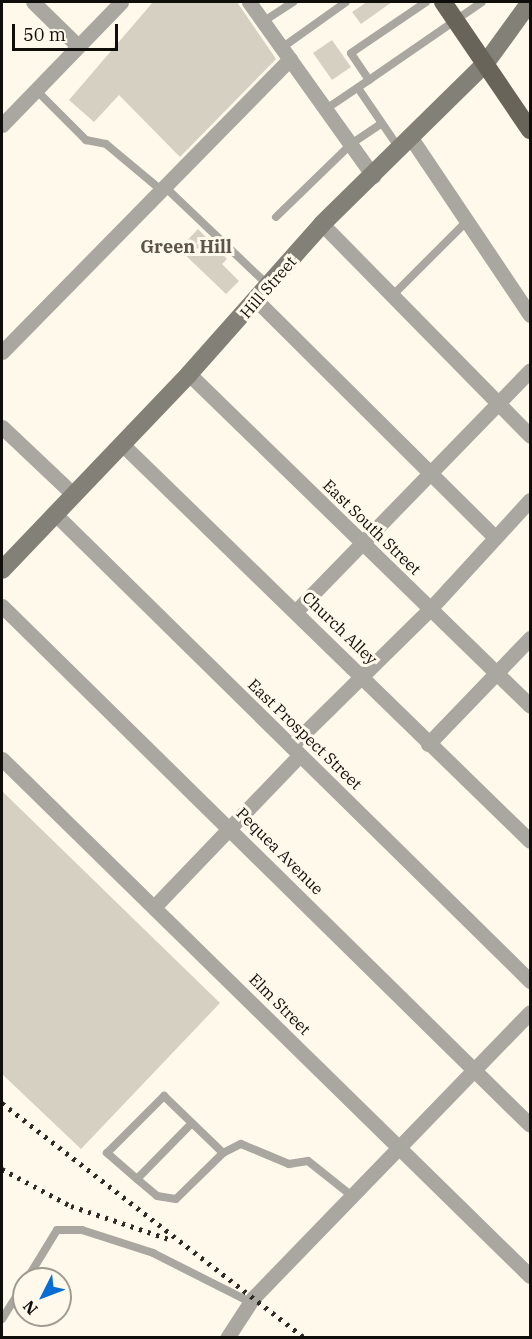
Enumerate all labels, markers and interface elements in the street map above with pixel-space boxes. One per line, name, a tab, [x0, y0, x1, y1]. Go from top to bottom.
scale bar	[15, 12, 122, 50]
text: 50 m	[23, 23, 66, 46]
district label: Green Hill	[140, 236, 232, 258]
street label: Hill Street	[236, 252, 300, 322]
street label: East South Street	[319, 475, 425, 579]
street label: Church Alley	[299, 587, 381, 669]
street label: East Prospect Street	[244, 675, 366, 793]
street label: Pequea Avenue	[232, 803, 328, 899]
street label: Elm Street	[245, 969, 315, 1039]
north arrow	[12, 1267, 72, 1327]
text: N	[18, 1296, 42, 1319]

